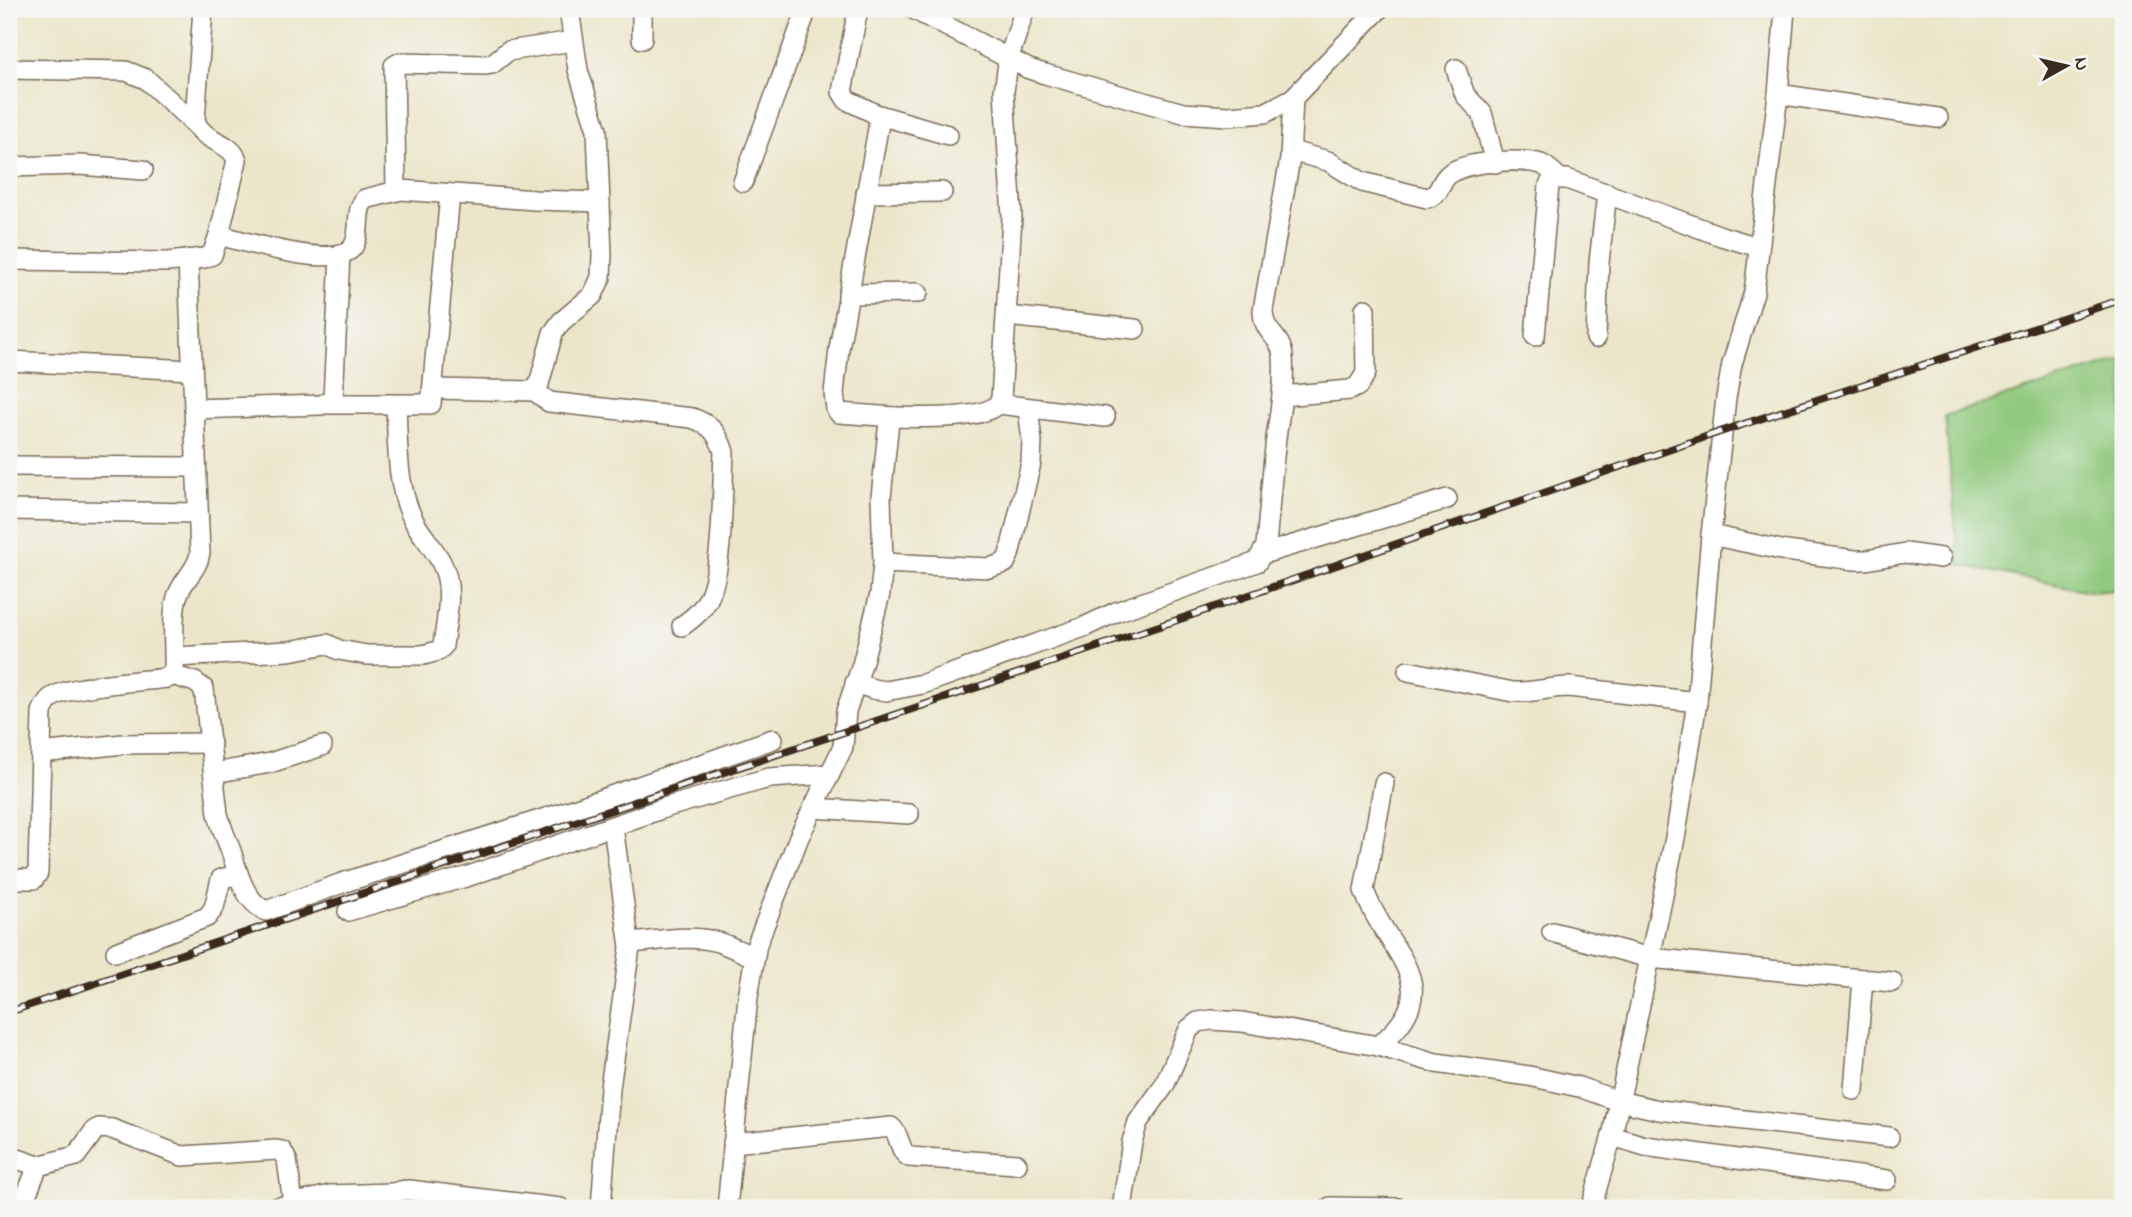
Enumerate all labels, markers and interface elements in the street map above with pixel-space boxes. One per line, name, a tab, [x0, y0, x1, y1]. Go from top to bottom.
north arrow	[2030, 32, 2100, 102]
text: N	[2066, 56, 2095, 72]

